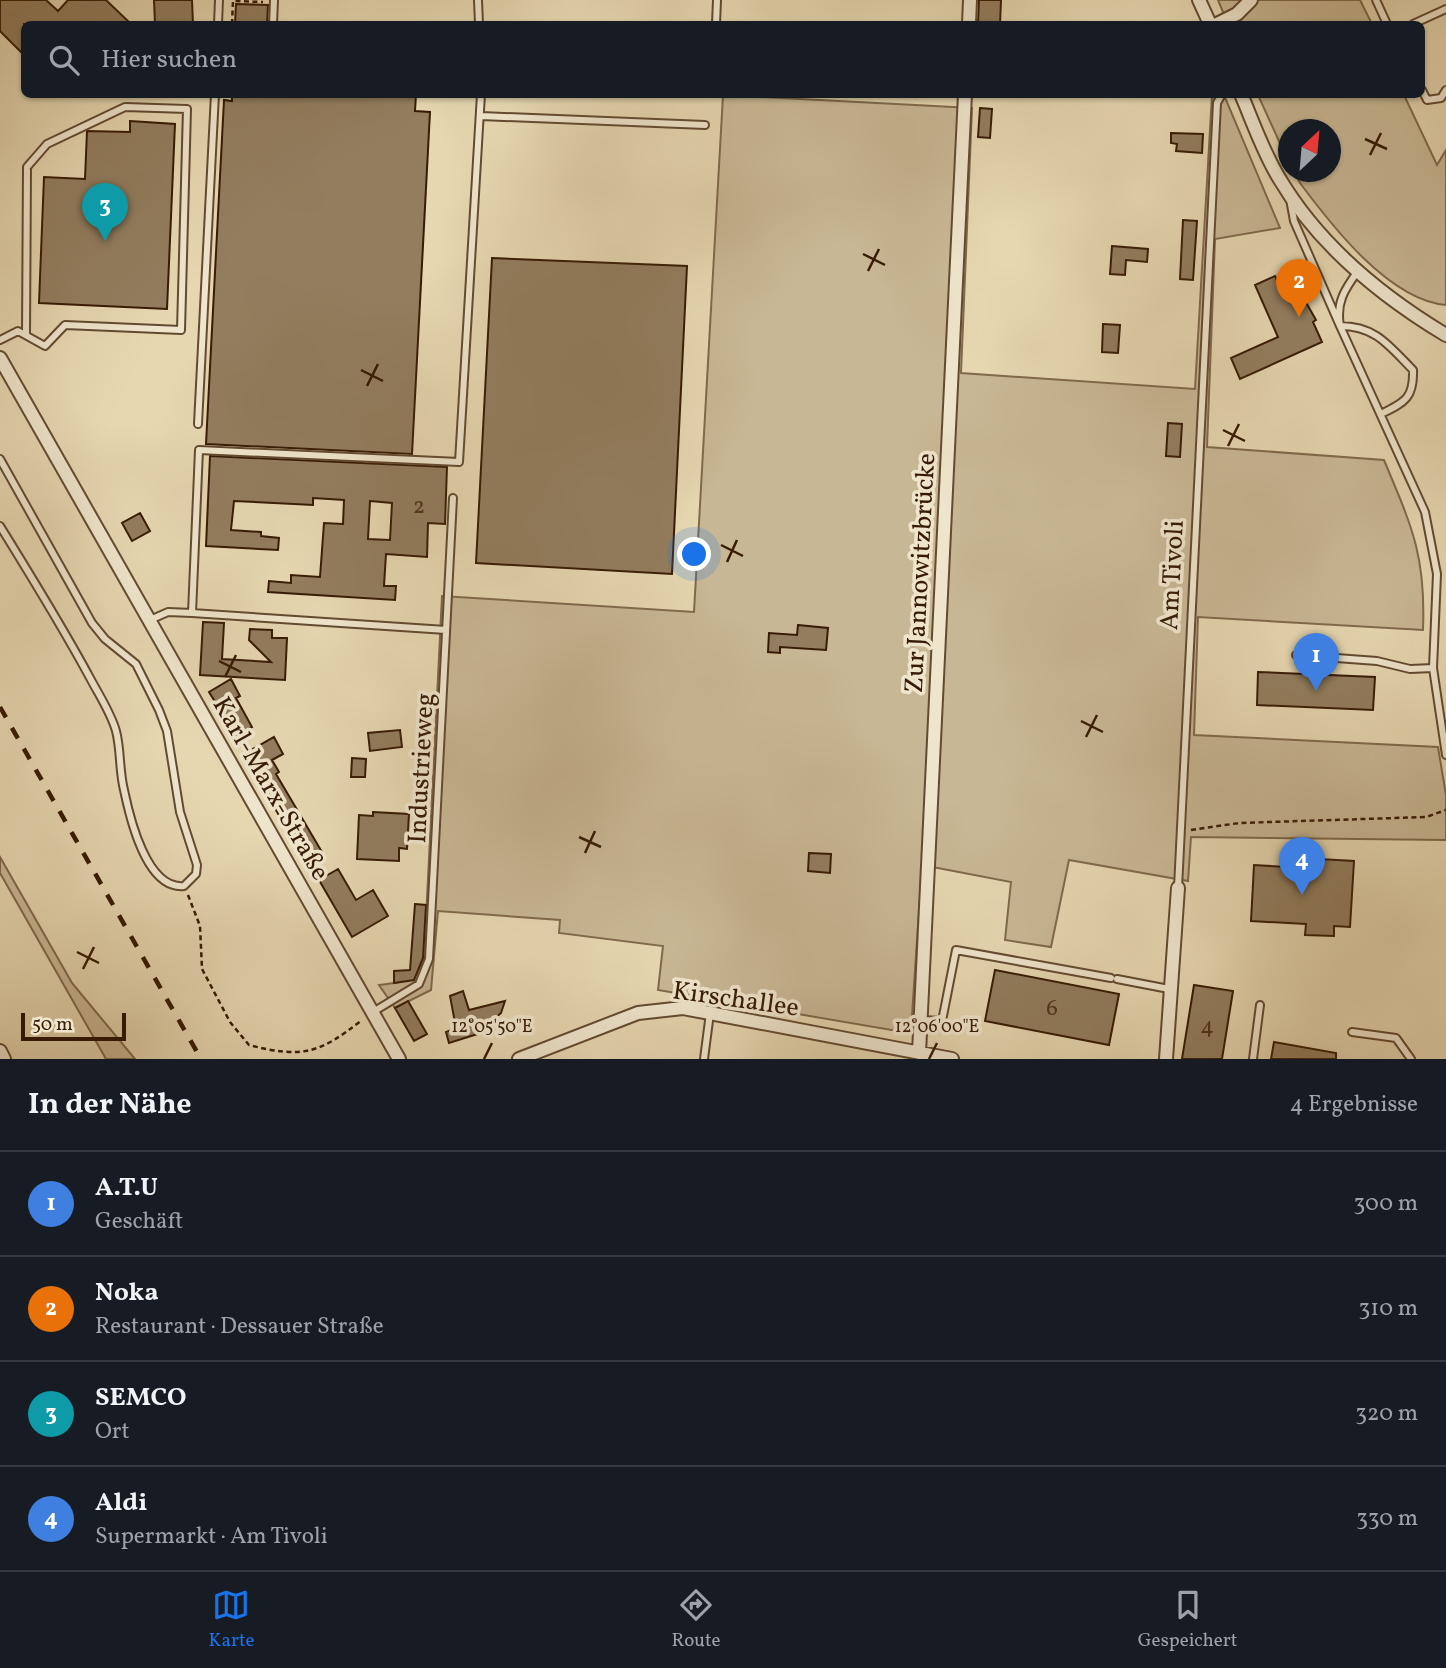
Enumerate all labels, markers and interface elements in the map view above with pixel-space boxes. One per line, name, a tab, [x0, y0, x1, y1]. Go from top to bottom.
search box	[21, 21, 1425, 98]
icon: search	[45, 41, 83, 79]
text: Hier suchen	[101, 42, 237, 78]
north arrow	[1278, 119, 1341, 182]
pin: 3	[82, 183, 128, 241]
pin: 2	[1276, 259, 1322, 317]
street label: Zur Jannowitzbrücke	[897, 452, 945, 694]
house number: 2	[413, 491, 425, 523]
street label: Am Tivoli	[1152, 519, 1194, 631]
your location	[677, 537, 711, 571]
pin: 1	[1293, 633, 1339, 691]
street label: Karl-Marx-Straße	[203, 691, 337, 887]
street label: Industrieweg	[400, 692, 444, 844]
pin: 4	[1279, 837, 1325, 895]
street label: Kirschallee	[670, 973, 801, 1027]
house number: 6	[1046, 993, 1058, 1025]
scale bar	[21, 1010, 126, 1042]
house number: 4	[1200, 1011, 1214, 1043]
text: 50 m	[32, 1012, 73, 1038]
text: 12°05'50"E	[451, 1015, 533, 1040]
text: 12°06'00"E	[895, 1015, 980, 1040]
text: In der Nähe	[28, 1084, 192, 1126]
text: 4 Ergebnisse	[1290, 1089, 1418, 1121]
text: A.T.U	[95, 1170, 158, 1206]
text: 1	[46, 1188, 56, 1220]
text: 300 m	[1354, 1188, 1418, 1220]
text: Geschäft	[95, 1206, 183, 1238]
text: Noka	[95, 1275, 159, 1311]
text: 2	[45, 1293, 57, 1325]
text: 310 m	[1358, 1293, 1418, 1325]
text: Restaurant · Dessauer Straße	[95, 1311, 384, 1343]
text: SEMCO	[95, 1380, 187, 1416]
text: 3	[45, 1398, 57, 1430]
text: 320 m	[1355, 1398, 1418, 1430]
text: Ort	[95, 1416, 130, 1448]
text: Aldi	[95, 1485, 147, 1521]
text: 4	[44, 1503, 58, 1535]
text: 330 m	[1356, 1503, 1418, 1535]
text: Supermarkt · Am Tivoli	[95, 1521, 328, 1553]
tab: Karte	[209, 1586, 254, 1654]
tab: Route	[672, 1586, 721, 1654]
tab: Gespeichert	[1138, 1586, 1237, 1654]

